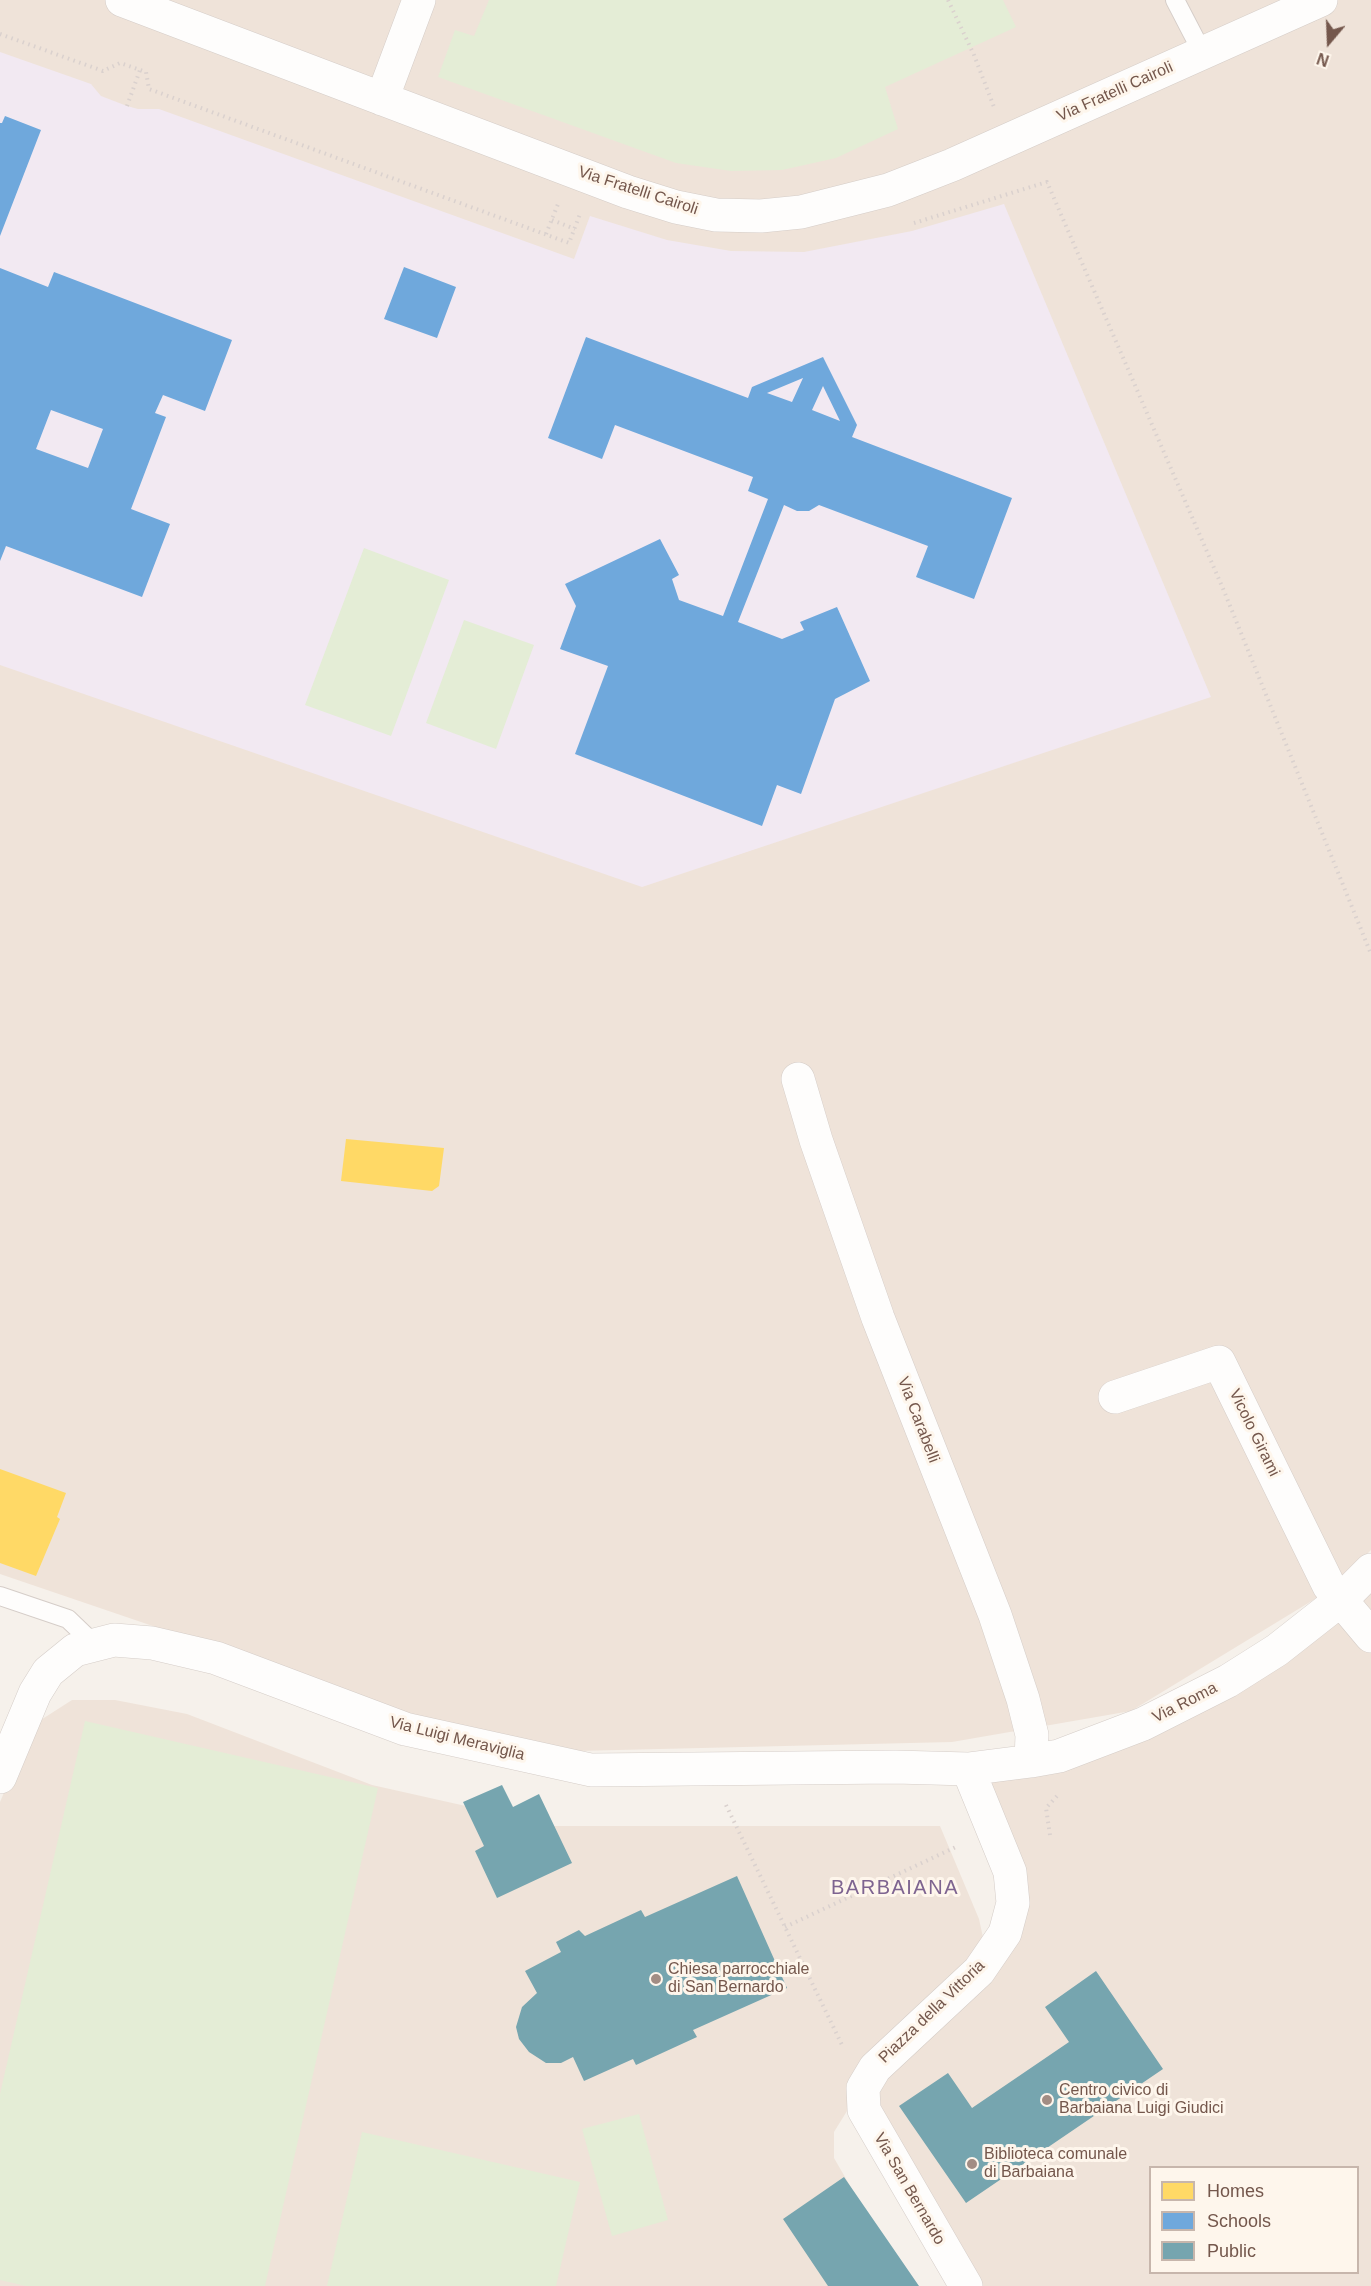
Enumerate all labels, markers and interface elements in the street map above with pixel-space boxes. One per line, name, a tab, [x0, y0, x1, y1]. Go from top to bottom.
north arrow	[1299, 12, 1359, 72]
text: N	[1315, 50, 1331, 69]
street label: Via Fratelli Cairoli	[1054, 58, 1176, 126]
street label: Via Fratelli Cairoli	[576, 163, 700, 219]
street label: Via Carabelli	[893, 1374, 943, 1466]
street label: Vicolo Girami	[1225, 1386, 1283, 1480]
street label: Via Roma	[1149, 1679, 1221, 1727]
street label: Via Luigi Meraviglia	[388, 1713, 526, 1765]
district label: BARBAIANA	[831, 1876, 959, 1900]
street label: Piazza della Vittoria	[875, 1956, 989, 2068]
place label: Chiesa parrocchiale di San Bernardo	[668, 1960, 809, 1998]
marker: Chiesa parrocchiale di San Bernardo	[649, 1972, 663, 1986]
place label: Centro civico di Barbaiana Luigi Giudici	[1059, 2081, 1224, 2119]
marker: Centro civico di Barbaiana Luigi Giudici	[1040, 2093, 1054, 2107]
street label: Via San Bernardo	[869, 2130, 949, 2248]
place label: Biblioteca comunale di Barbaiana	[984, 2145, 1127, 2183]
marker: Biblioteca comunale di Barbaiana	[965, 2157, 979, 2171]
legend	[1149, 2166, 1359, 2274]
text: Homes	[1207, 2181, 1264, 2201]
text: Schools	[1207, 2211, 1271, 2231]
text: Public	[1207, 2241, 1256, 2261]

